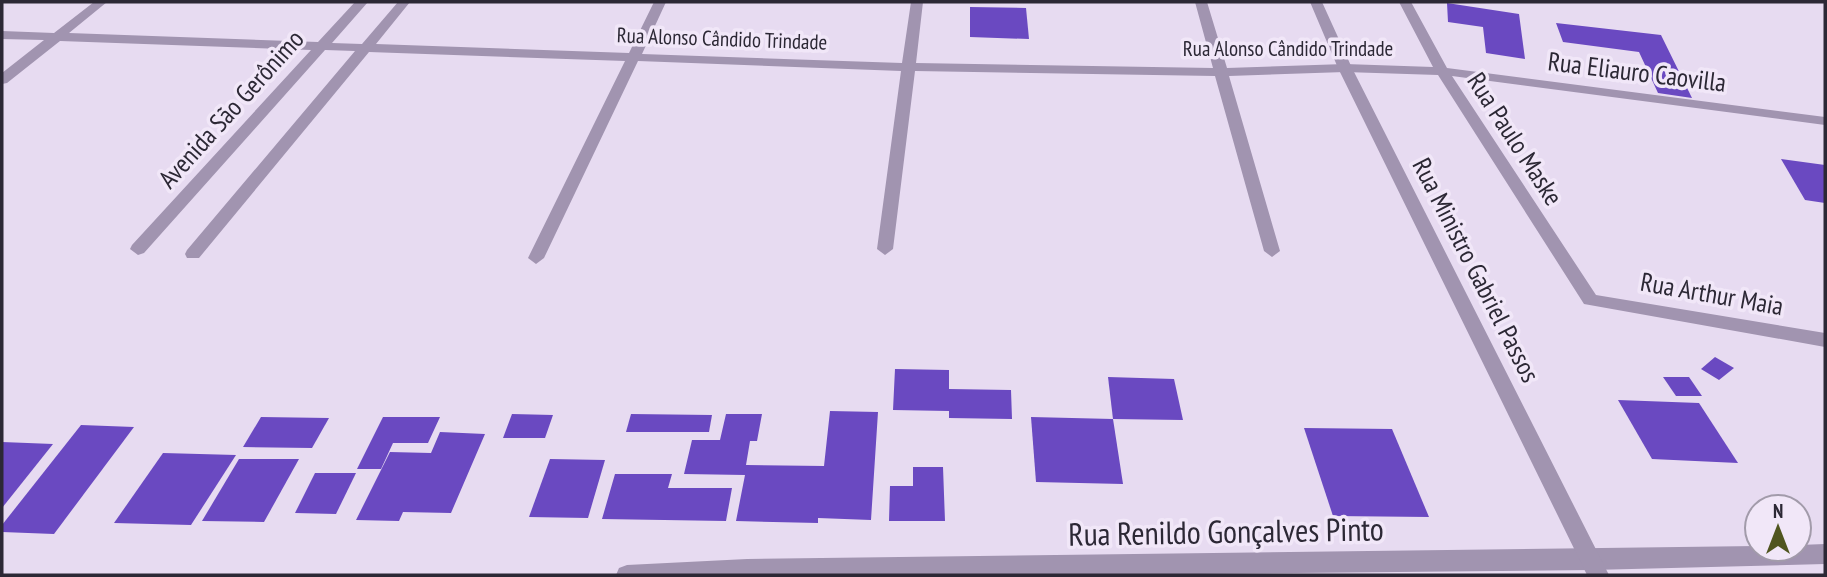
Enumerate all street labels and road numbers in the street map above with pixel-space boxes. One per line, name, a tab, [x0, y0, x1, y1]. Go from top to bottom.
street label: Rua Alonso Cândido Trindade	[616, 21, 828, 56]
street label: Avenida São Gerônimo	[151, 23, 310, 195]
street label: Rua Alonso Cândido Trindade	[1183, 35, 1393, 62]
street label: Rua Eliauro Caovilla	[1546, 44, 1728, 99]
street label: Rua Paulo Maske	[1460, 66, 1571, 211]
street label: Rua Ministro Gabriel Passos	[1406, 152, 1547, 387]
street label: Rua Arthur Maia	[1638, 265, 1786, 322]
street label: Rua Renildo Gonçalves Pinto	[1068, 507, 1384, 555]

